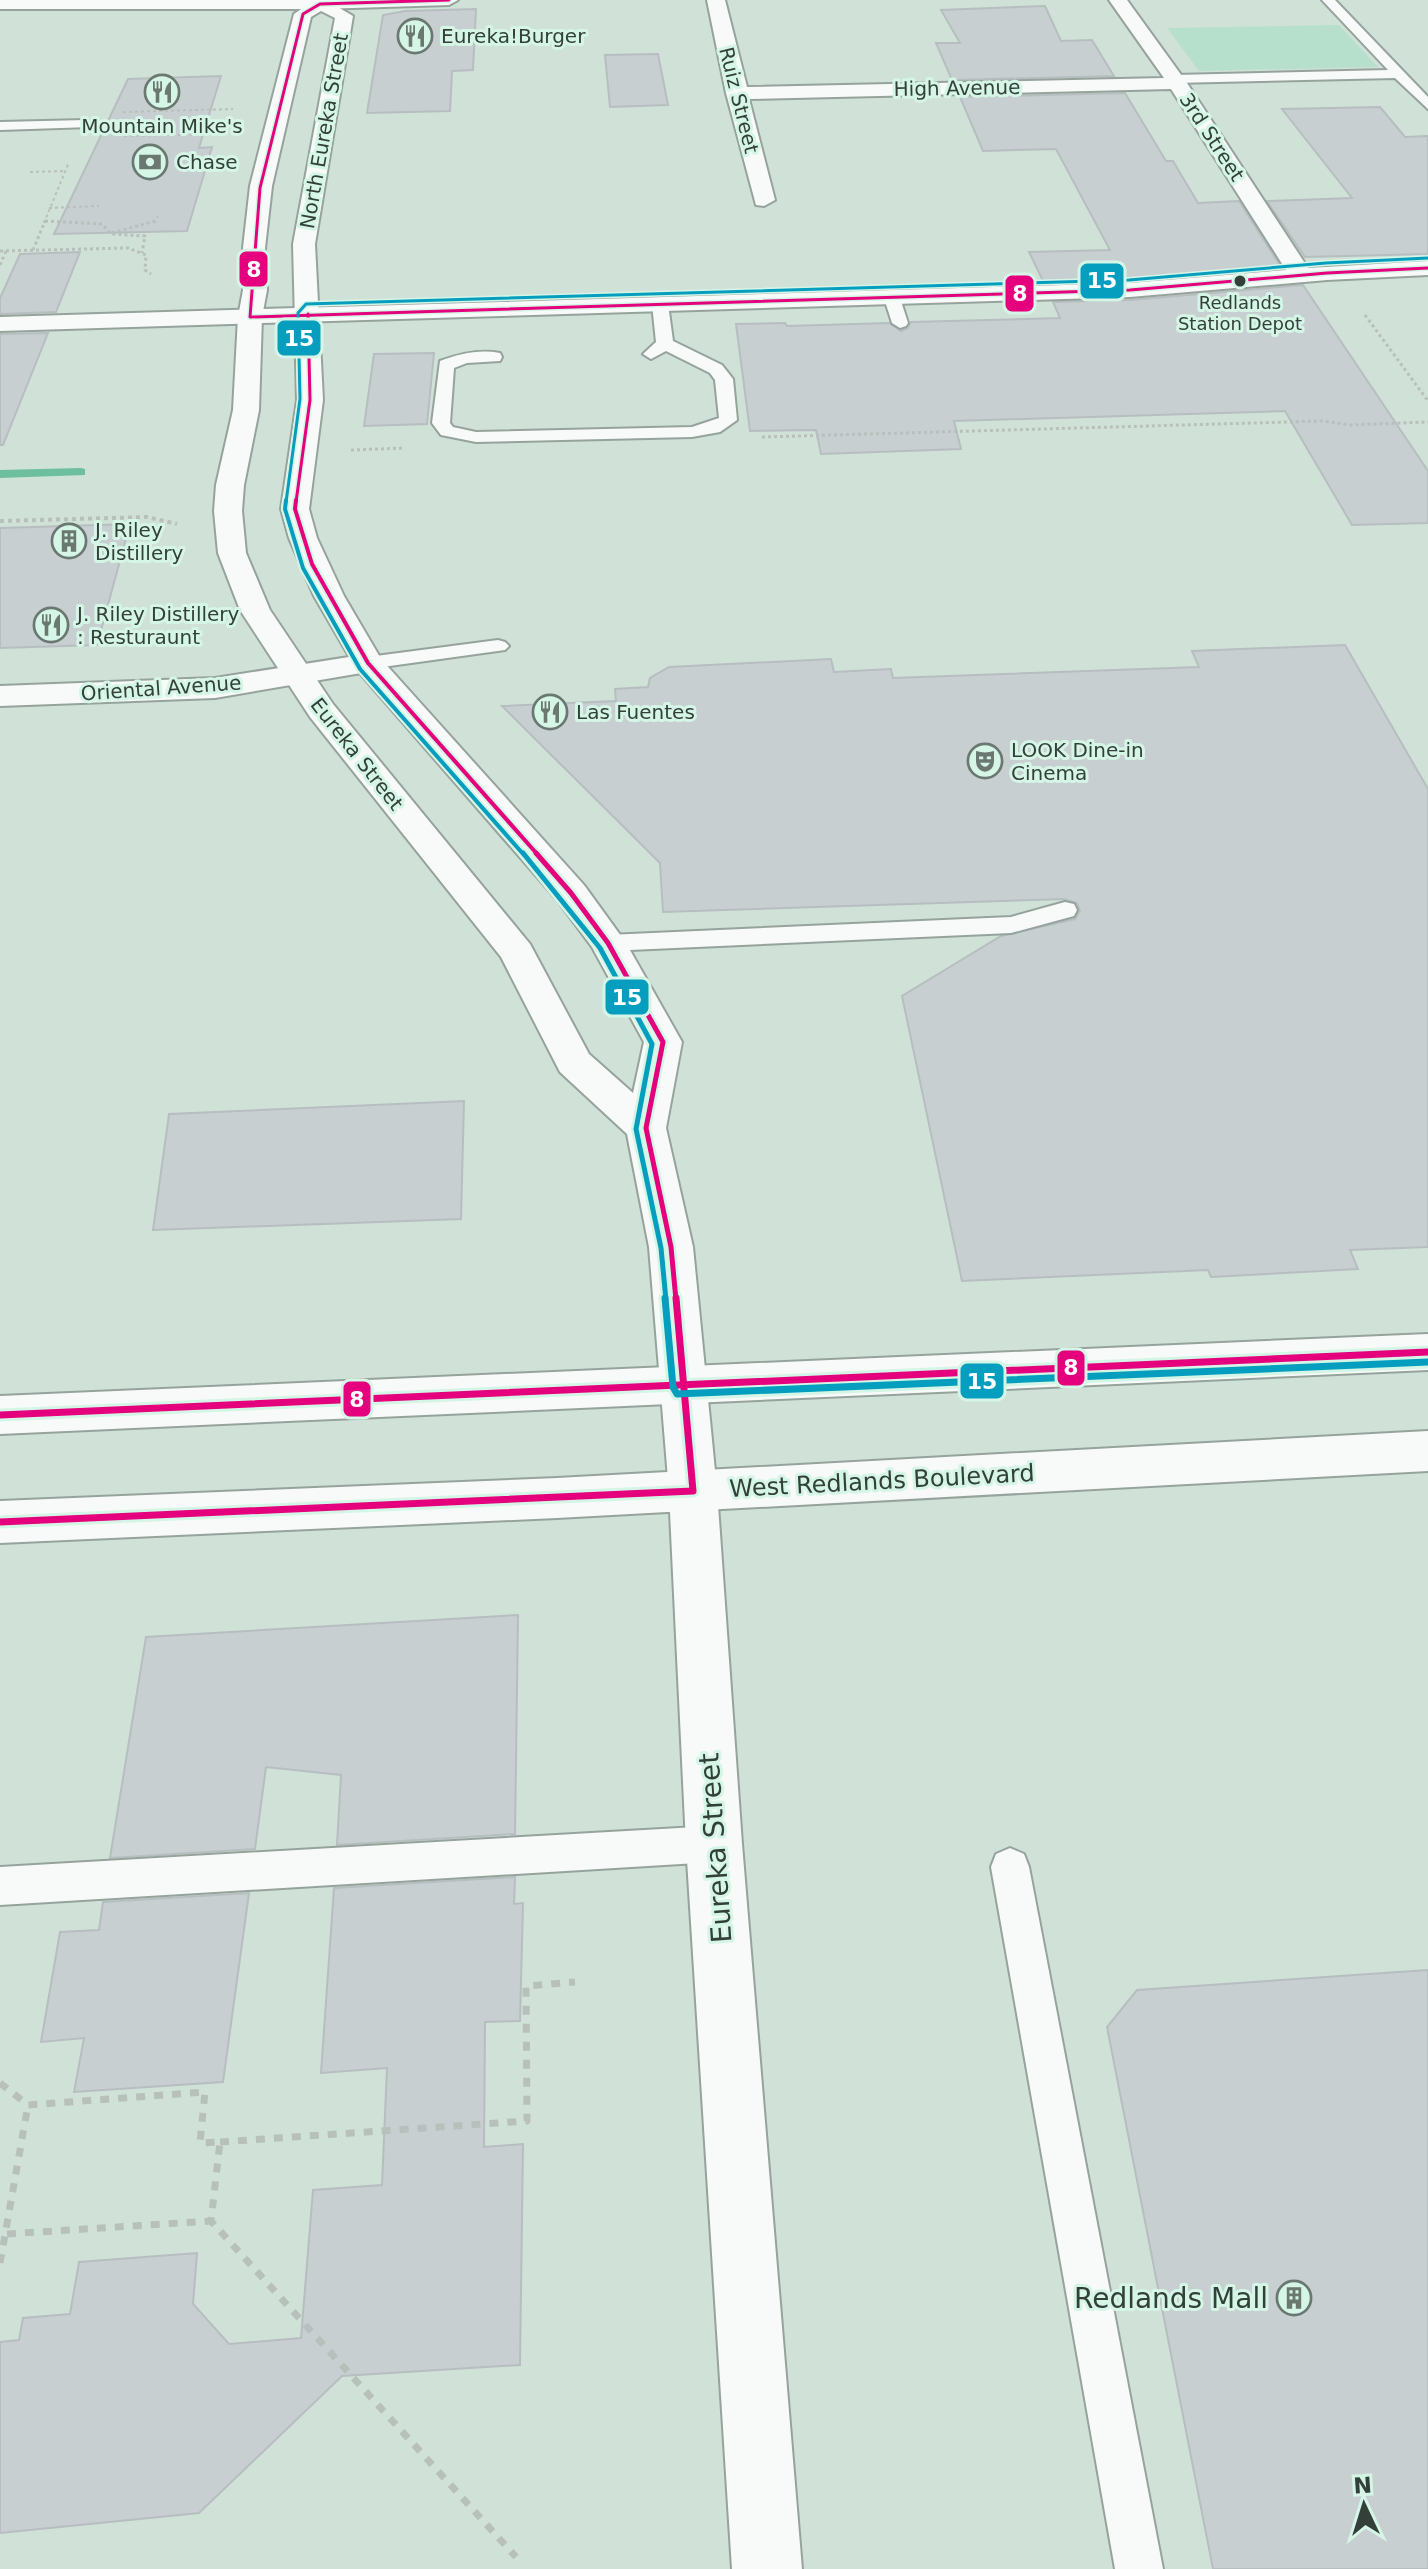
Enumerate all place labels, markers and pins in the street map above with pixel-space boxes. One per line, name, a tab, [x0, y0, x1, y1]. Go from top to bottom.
restaurant icon: Eureka!Burger	[396, 17, 434, 55]
place label: Eureka!Burger	[441, 24, 586, 48]
restaurant icon: Mountain Mike's	[143, 73, 181, 111]
place label: Mountain Mike's	[81, 114, 243, 138]
bank icon: Chase	[131, 143, 169, 181]
place label: Chase	[176, 150, 238, 174]
marker: Redlands Station Depot	[1232, 273, 1248, 289]
place label: Redlands Station Depot	[1178, 292, 1302, 334]
place label: J. Riley Distillery	[93, 518, 183, 565]
building icon: J. Riley Distillery	[50, 522, 88, 560]
place label: J. Riley Distillery : Resturaunt	[75, 602, 240, 649]
restaurant icon: J. Riley Distillery : Resturaunt	[32, 606, 70, 644]
restaurant icon: Las Fuentes	[531, 693, 569, 731]
place label: Las Fuentes	[576, 700, 695, 724]
place label: LOOK Dine-in Cinema	[1011, 738, 1144, 785]
theatre icon: LOOK Dine-in Cinema	[966, 742, 1004, 780]
building icon: Redlands Mall	[1275, 2279, 1313, 2317]
place label: Redlands Mall	[1074, 2282, 1268, 2315]

